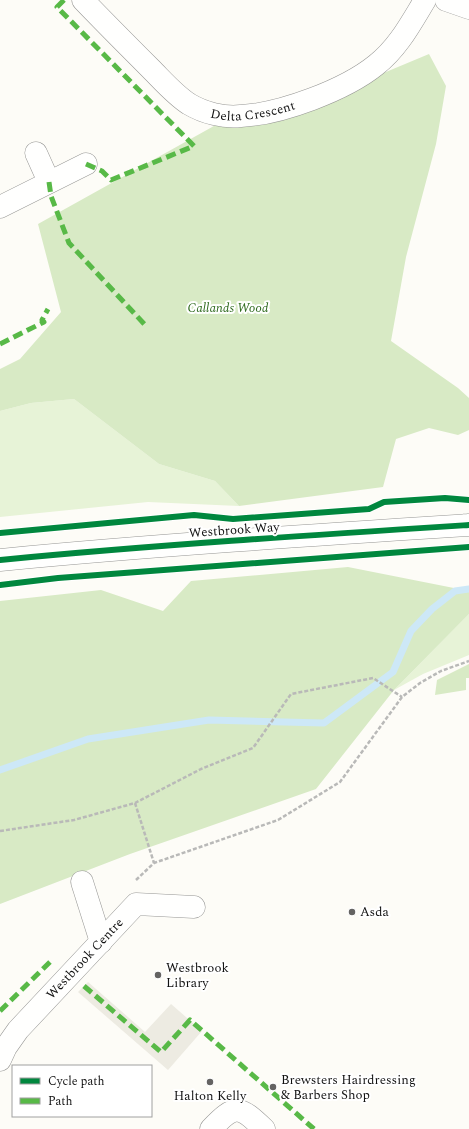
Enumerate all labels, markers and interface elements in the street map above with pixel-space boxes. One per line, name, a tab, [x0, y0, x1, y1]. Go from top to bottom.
street label: Delta Crescent	[208, 95, 298, 126]
park label: Callands Wood	[187, 298, 269, 318]
street label: Westbrook Way	[188, 517, 281, 543]
place label: Asda	[360, 902, 390, 922]
marker: Asda	[347, 907, 357, 917]
street label: Westbrook Centre	[42, 913, 128, 1004]
place label: Westbrook Library	[166, 958, 229, 993]
marker: Westbrook Library	[153, 970, 163, 980]
legend	[12, 1065, 152, 1117]
place label: Brewsters Hairdressing & Barbers Shop	[281, 1070, 416, 1105]
text: Cycle path	[48, 1072, 105, 1091]
marker: Halton Kelly	[205, 1077, 215, 1087]
marker: Brewsters Hairdressing & Barbers Shop	[268, 1082, 278, 1092]
place label: Halton Kelly	[174, 1086, 247, 1106]
text: Path	[48, 1092, 73, 1111]

